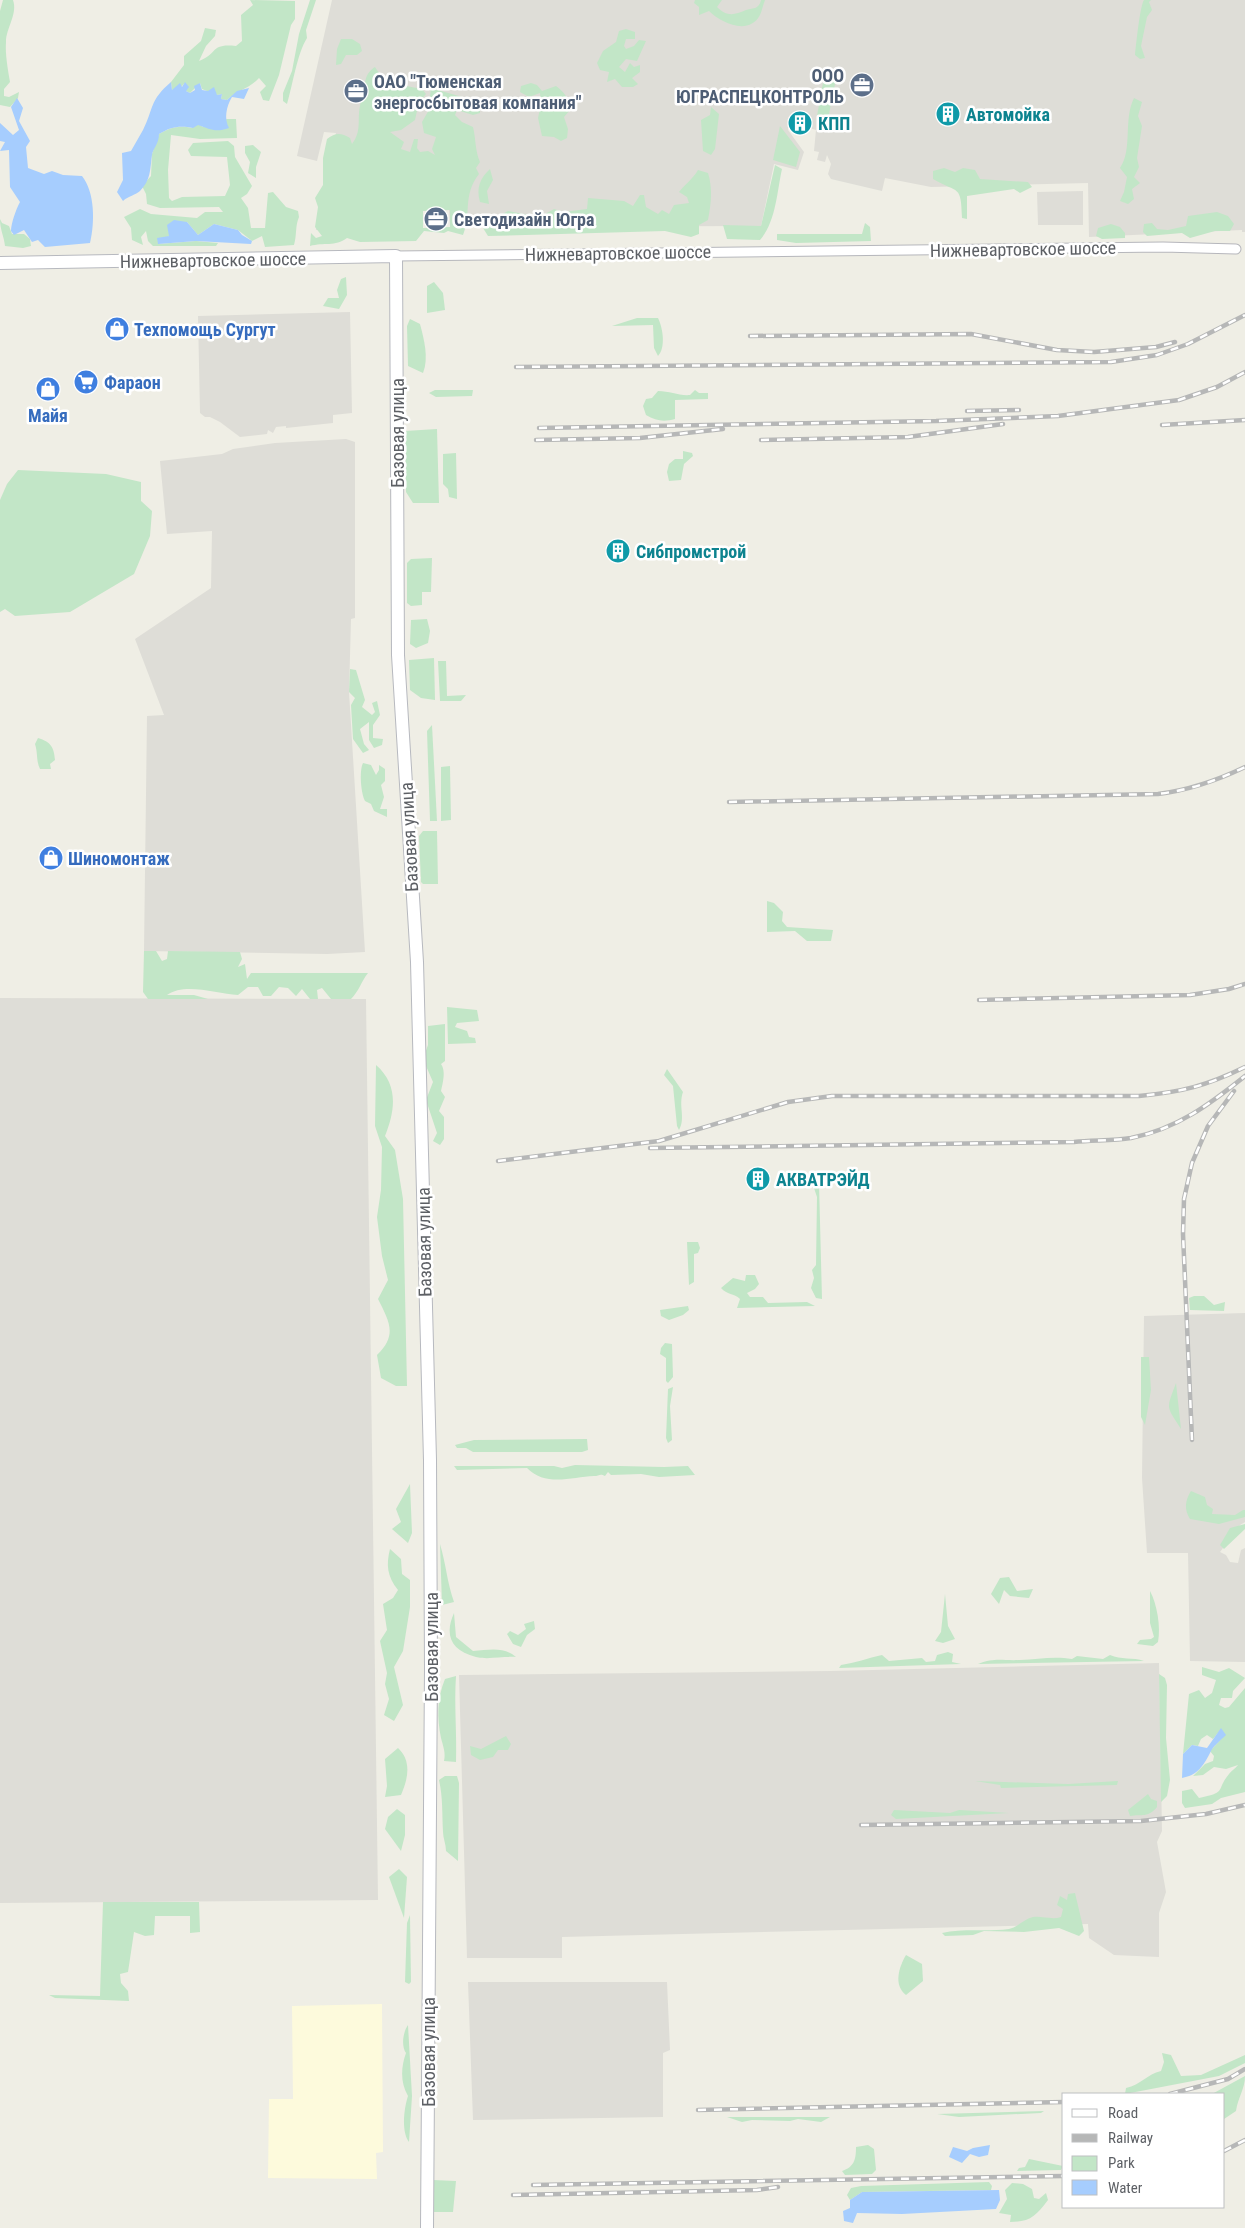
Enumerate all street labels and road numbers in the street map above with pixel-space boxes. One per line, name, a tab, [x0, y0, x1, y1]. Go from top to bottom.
street label: Нижневартовское шоссе	[930, 237, 1116, 261]
street label: Нижневартовское шоссе	[525, 241, 711, 265]
street label: Нижневартовское шоссе	[120, 248, 306, 272]
street label: Базовая улица	[387, 378, 408, 488]
street label: Базовая улица	[396, 782, 422, 892]
street label: Базовая улица	[413, 1187, 435, 1297]
street label: Базовая улица	[421, 1592, 442, 1702]
street label: Базовая улица	[418, 1997, 439, 2107]

